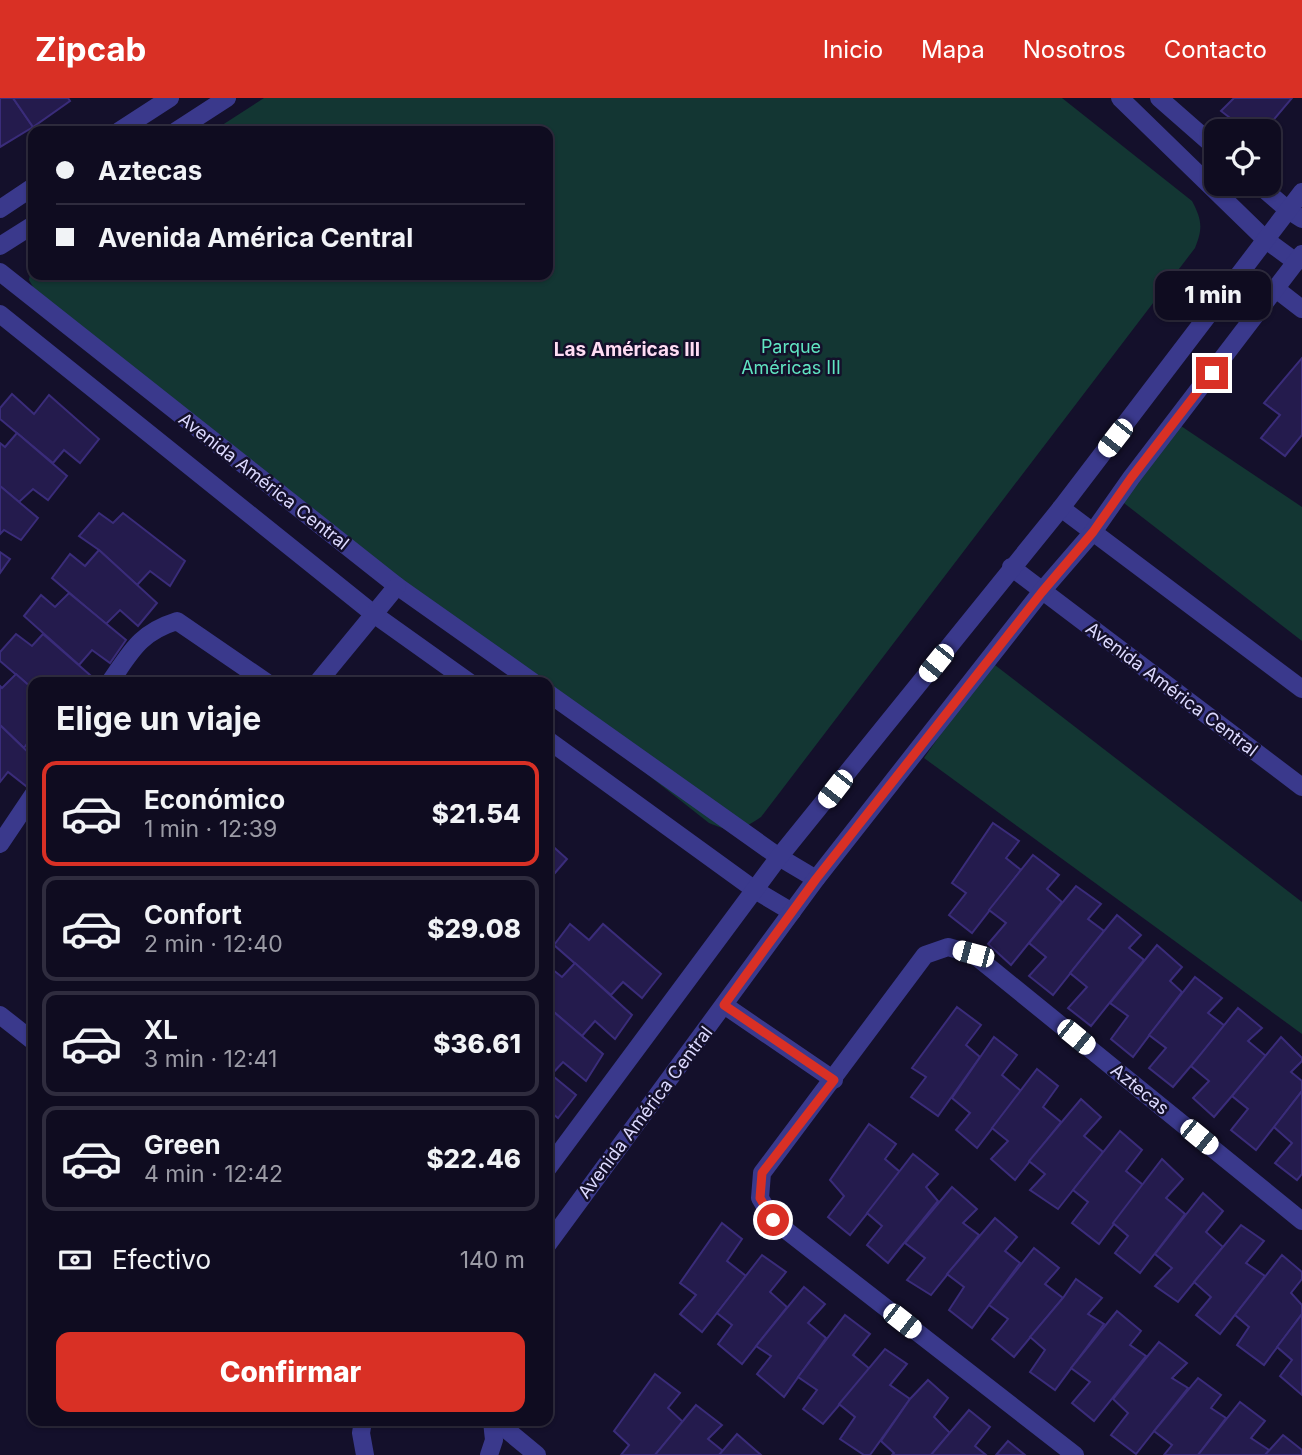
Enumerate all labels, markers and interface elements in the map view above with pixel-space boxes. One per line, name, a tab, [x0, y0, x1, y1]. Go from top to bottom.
text: Zipcab	[35, 29, 146, 69]
text: Inicio	[823, 35, 883, 64]
text: Mapa	[921, 35, 985, 64]
text: Nosotros	[1023, 35, 1126, 64]
text: Contacto	[1164, 35, 1267, 64]
map controls	[1204, 119, 1281, 196]
button: locate	[1204, 119, 1281, 196]
text: Aztecas	[98, 155, 202, 186]
text: Avenida América Central	[98, 222, 413, 253]
callout: 1 min	[1154, 272, 1270, 320]
text: 1 min	[1184, 281, 1242, 309]
park label: Parque Américas III	[741, 336, 841, 378]
district label: Las Américas III	[554, 338, 700, 361]
route end	[1196, 357, 1228, 389]
street label: Avenida América Central	[175, 408, 353, 554]
car	[1094, 415, 1137, 461]
street label: Avenida América Central	[1082, 617, 1262, 761]
car	[915, 640, 958, 686]
text: Elige un viaje	[56, 699, 261, 738]
car	[814, 766, 857, 812]
icon: car	[60, 782, 123, 845]
text: Económico	[144, 784, 285, 815]
text: $21.54	[432, 798, 521, 829]
text: 1 min · 12:39	[144, 815, 277, 843]
icon: car	[60, 897, 123, 960]
text: Confort	[144, 899, 242, 930]
text: $29.08	[427, 913, 521, 944]
text: 2 min · 12:40	[144, 930, 283, 958]
car	[950, 938, 997, 970]
icon: car	[60, 1012, 123, 1075]
text: XL	[144, 1014, 178, 1045]
car	[1054, 1016, 1099, 1058]
street label: Avenida América Central	[573, 1022, 717, 1202]
text: $36.61	[433, 1028, 521, 1059]
text: 3 min · 12:41	[144, 1045, 277, 1073]
street label: Aztecas	[1107, 1059, 1173, 1119]
car	[1177, 1116, 1222, 1158]
icon: car	[60, 1127, 123, 1190]
text: Green	[144, 1129, 221, 1160]
text: $22.46	[426, 1143, 521, 1174]
text: 4 min · 12:42	[144, 1160, 283, 1188]
route start	[757, 1204, 789, 1236]
icon: cash	[56, 1241, 94, 1279]
text: Efectivo	[112, 1244, 211, 1275]
text: 140 m	[460, 1246, 525, 1274]
car	[879, 1300, 926, 1342]
button: Confirmar	[56, 1332, 525, 1412]

